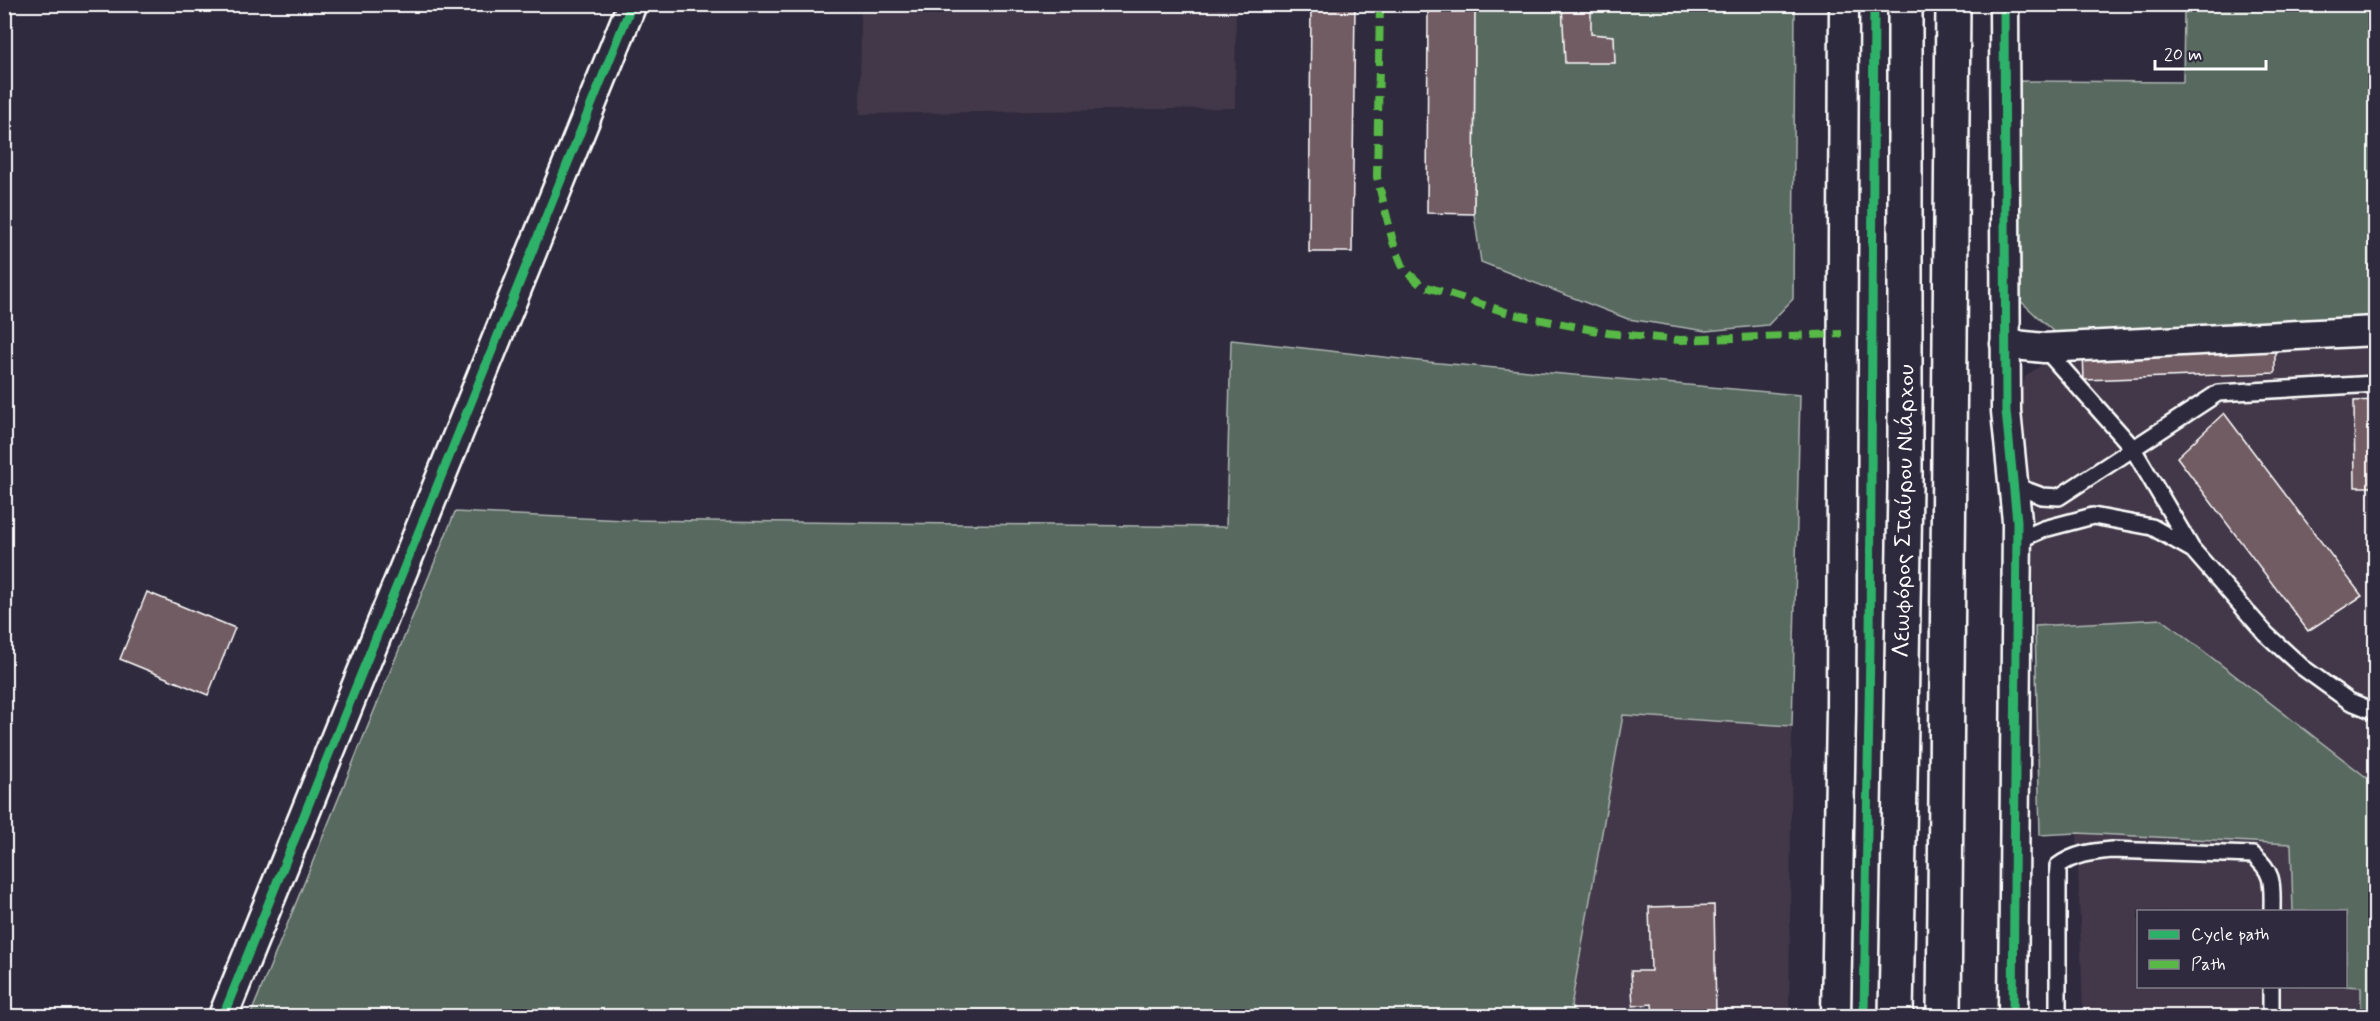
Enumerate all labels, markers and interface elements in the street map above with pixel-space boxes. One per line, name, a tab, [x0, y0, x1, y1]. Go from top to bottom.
scale bar	[2155, 33, 2266, 71]
text: 20 m	[2164, 43, 2202, 67]
street label: Λεωφόρος Σταύρου Νιάρχου	[1886, 364, 1923, 658]
legend	[2137, 910, 2347, 988]
text: Cycle path	[2191, 923, 2269, 947]
text: Path	[2191, 953, 2226, 977]

